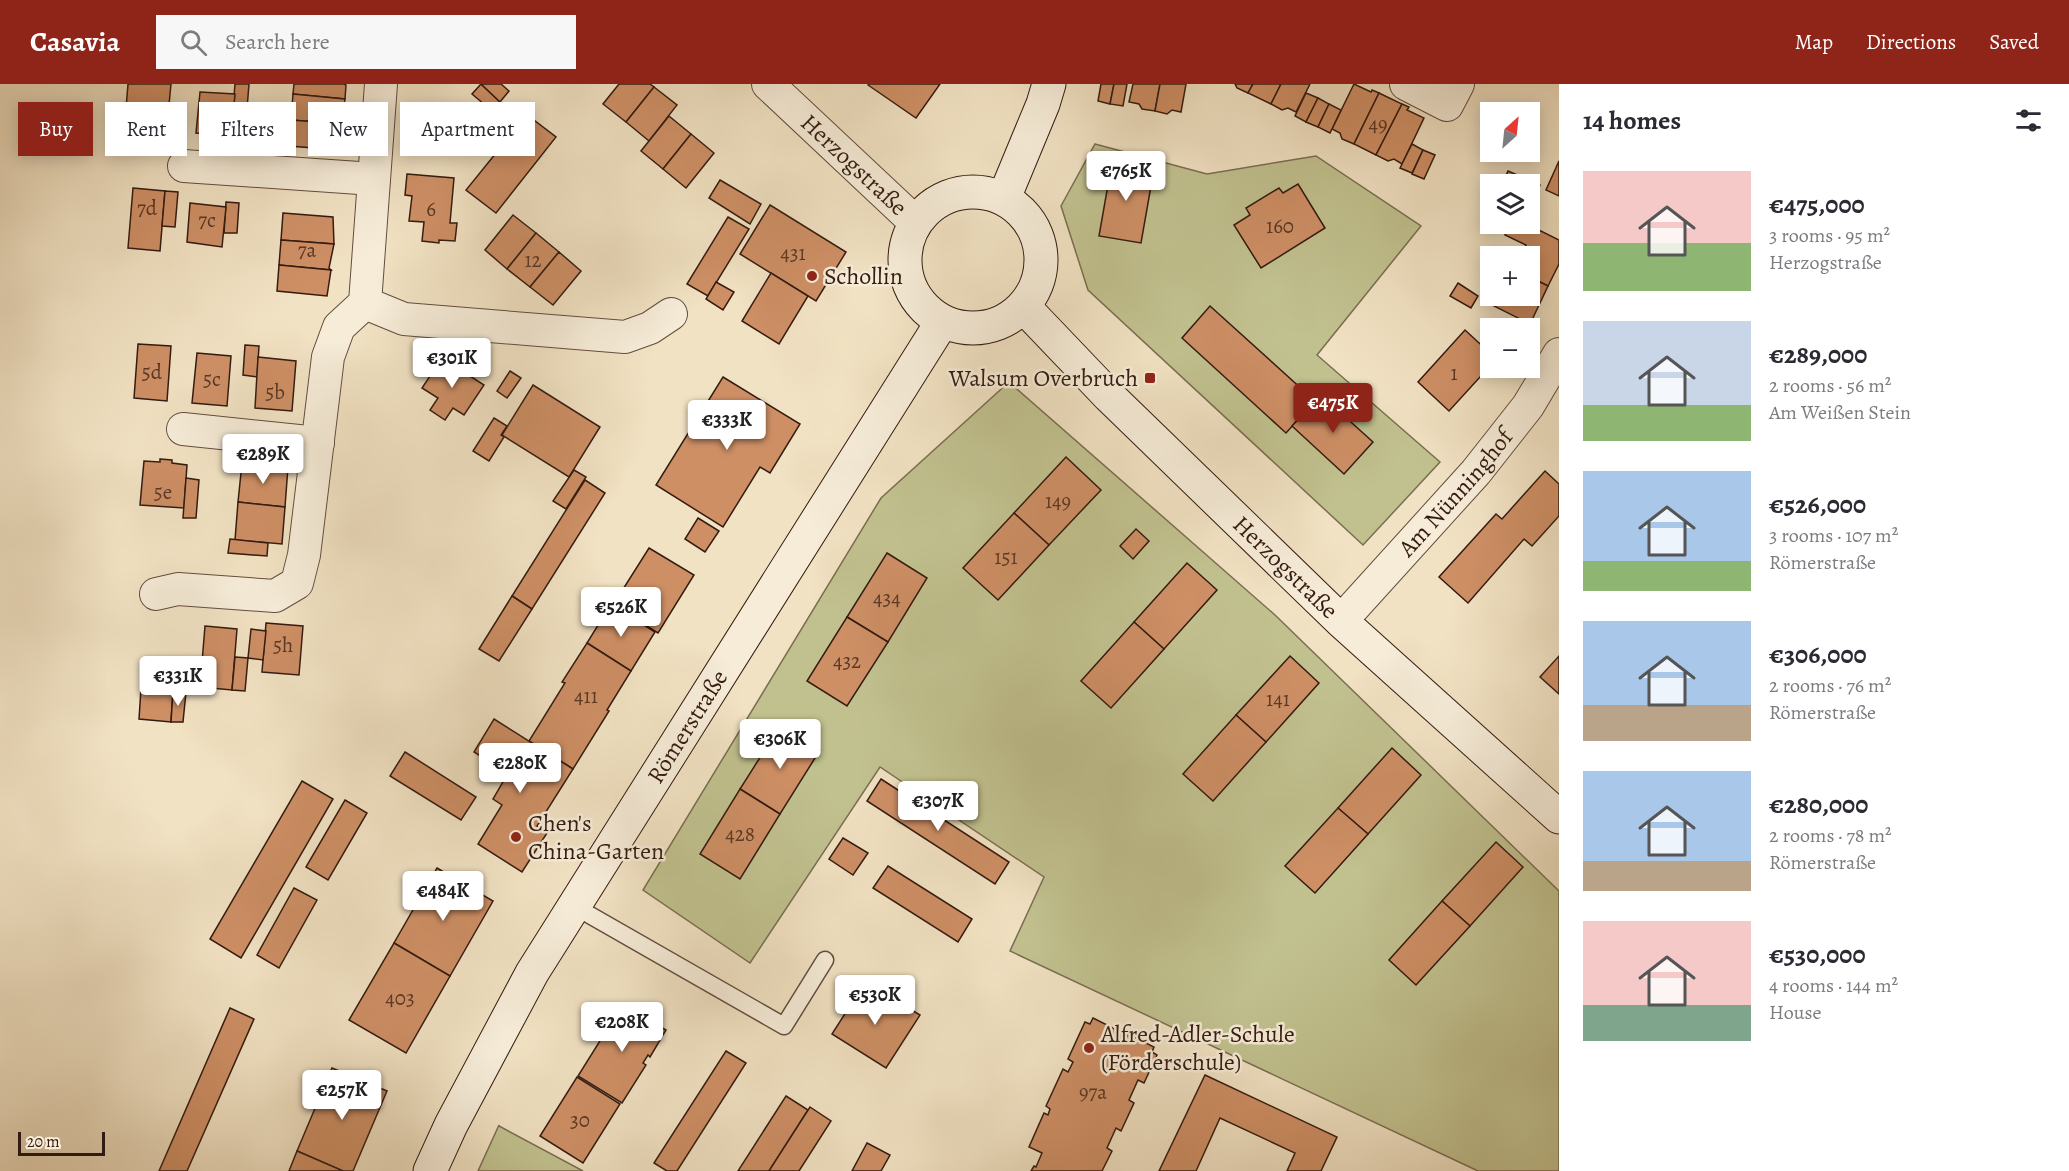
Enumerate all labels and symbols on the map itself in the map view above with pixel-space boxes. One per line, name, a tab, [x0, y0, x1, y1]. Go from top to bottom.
north arrow	[1480, 102, 1540, 162]
street label: Herzogstraße	[794, 107, 914, 223]
house number: 49	[1368, 110, 1388, 138]
pin: €765K	[1084, 151, 1168, 202]
house number: 7d	[137, 194, 158, 222]
house number: 6	[426, 195, 436, 223]
house number: 7c	[198, 206, 216, 234]
house number: 160	[1266, 212, 1294, 240]
house number: 7a	[298, 236, 317, 264]
house number: 431	[780, 239, 806, 267]
house number: 12	[524, 246, 542, 274]
place label: Schollin	[824, 260, 903, 292]
marker: Schollin	[805, 269, 819, 283]
pin: €301K	[410, 338, 494, 389]
house number: 5d	[142, 358, 163, 386]
house number: 1	[1450, 359, 1458, 387]
place label: Walsum Overbruch	[948, 362, 1138, 394]
house number: 5c	[203, 365, 221, 393]
marker: Walsum Overbruch	[1143, 371, 1157, 385]
house number: 5b	[265, 378, 285, 406]
pin: €475K	[1291, 383, 1375, 434]
pin: €333K	[685, 400, 769, 451]
street label: Am Nünninghof	[1390, 420, 1522, 564]
pin: €289K	[221, 434, 305, 485]
house number: 5e	[154, 478, 172, 506]
house number: 149	[1045, 487, 1071, 515]
street label: Herzogstraße	[1226, 509, 1345, 626]
house number: 151	[994, 543, 1018, 571]
house number: 434	[873, 584, 901, 612]
pin: €526K	[579, 587, 663, 638]
house number: 5h	[273, 631, 293, 659]
house number: 432	[833, 647, 861, 675]
pin: €331K	[136, 656, 220, 707]
street label: Römerstraße	[639, 664, 735, 789]
house number: 411	[574, 682, 598, 710]
house number: 141	[1266, 685, 1290, 713]
pin: €306K	[738, 719, 822, 770]
pin: €280K	[478, 743, 562, 794]
pin: €307K	[896, 781, 980, 832]
place label: Chen's China-Garten	[528, 807, 664, 867]
house number: 428	[725, 820, 755, 848]
marker: Chen's China-Garten	[509, 830, 523, 844]
pin: €484K	[401, 871, 485, 922]
pin: €530K	[833, 975, 917, 1026]
house number: 403	[385, 984, 415, 1012]
pin: €208K	[580, 1002, 664, 1053]
place label: Alfred-Adler-Schule (Förderschule)	[1100, 1018, 1295, 1078]
marker: Alfred-Adler-Schule (Förderschule)	[1082, 1041, 1096, 1055]
pin: €257K	[300, 1070, 384, 1121]
house number: 97a	[1079, 1078, 1107, 1106]
house number: 30	[570, 1106, 590, 1134]
scale bar	[18, 1129, 105, 1156]

